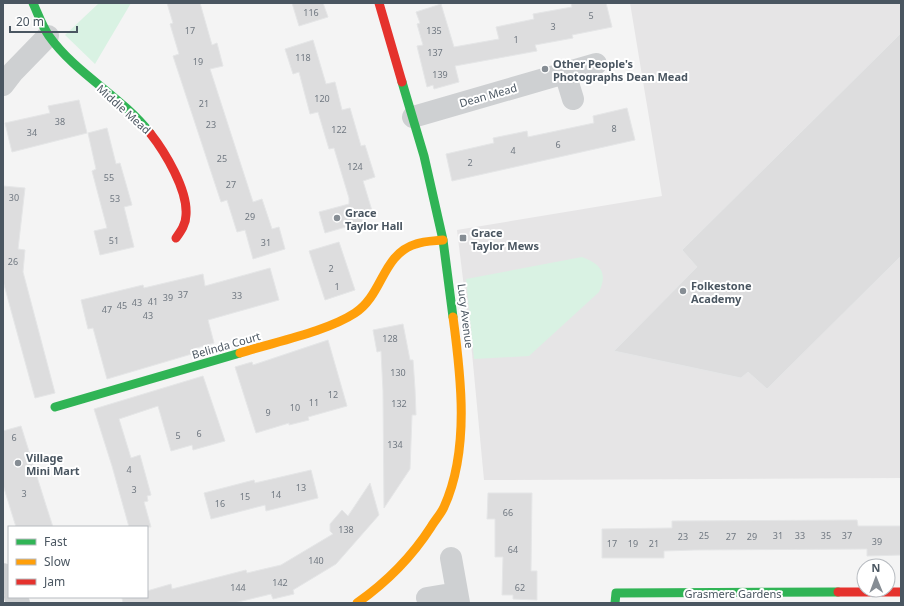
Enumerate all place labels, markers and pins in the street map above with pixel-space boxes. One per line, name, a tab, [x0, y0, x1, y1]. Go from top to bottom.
place label: Other People's Photographs Dean Mead	[553, 56, 688, 84]
marker: Other People's Photographs Dean Mead	[540, 64, 550, 74]
place label: Grace Taylor Hall	[345, 205, 403, 233]
marker: Grace Taylor Hall	[332, 213, 342, 223]
place label: Grace Taylor Mews	[471, 225, 539, 253]
marker: Grace Taylor Mews	[458, 233, 468, 243]
place label: Folkestone Academy	[691, 278, 752, 306]
marker: Folkestone Academy	[678, 286, 688, 296]
place label: Village Mini Mart	[26, 450, 80, 478]
marker: Village Mini Mart	[13, 458, 23, 468]

